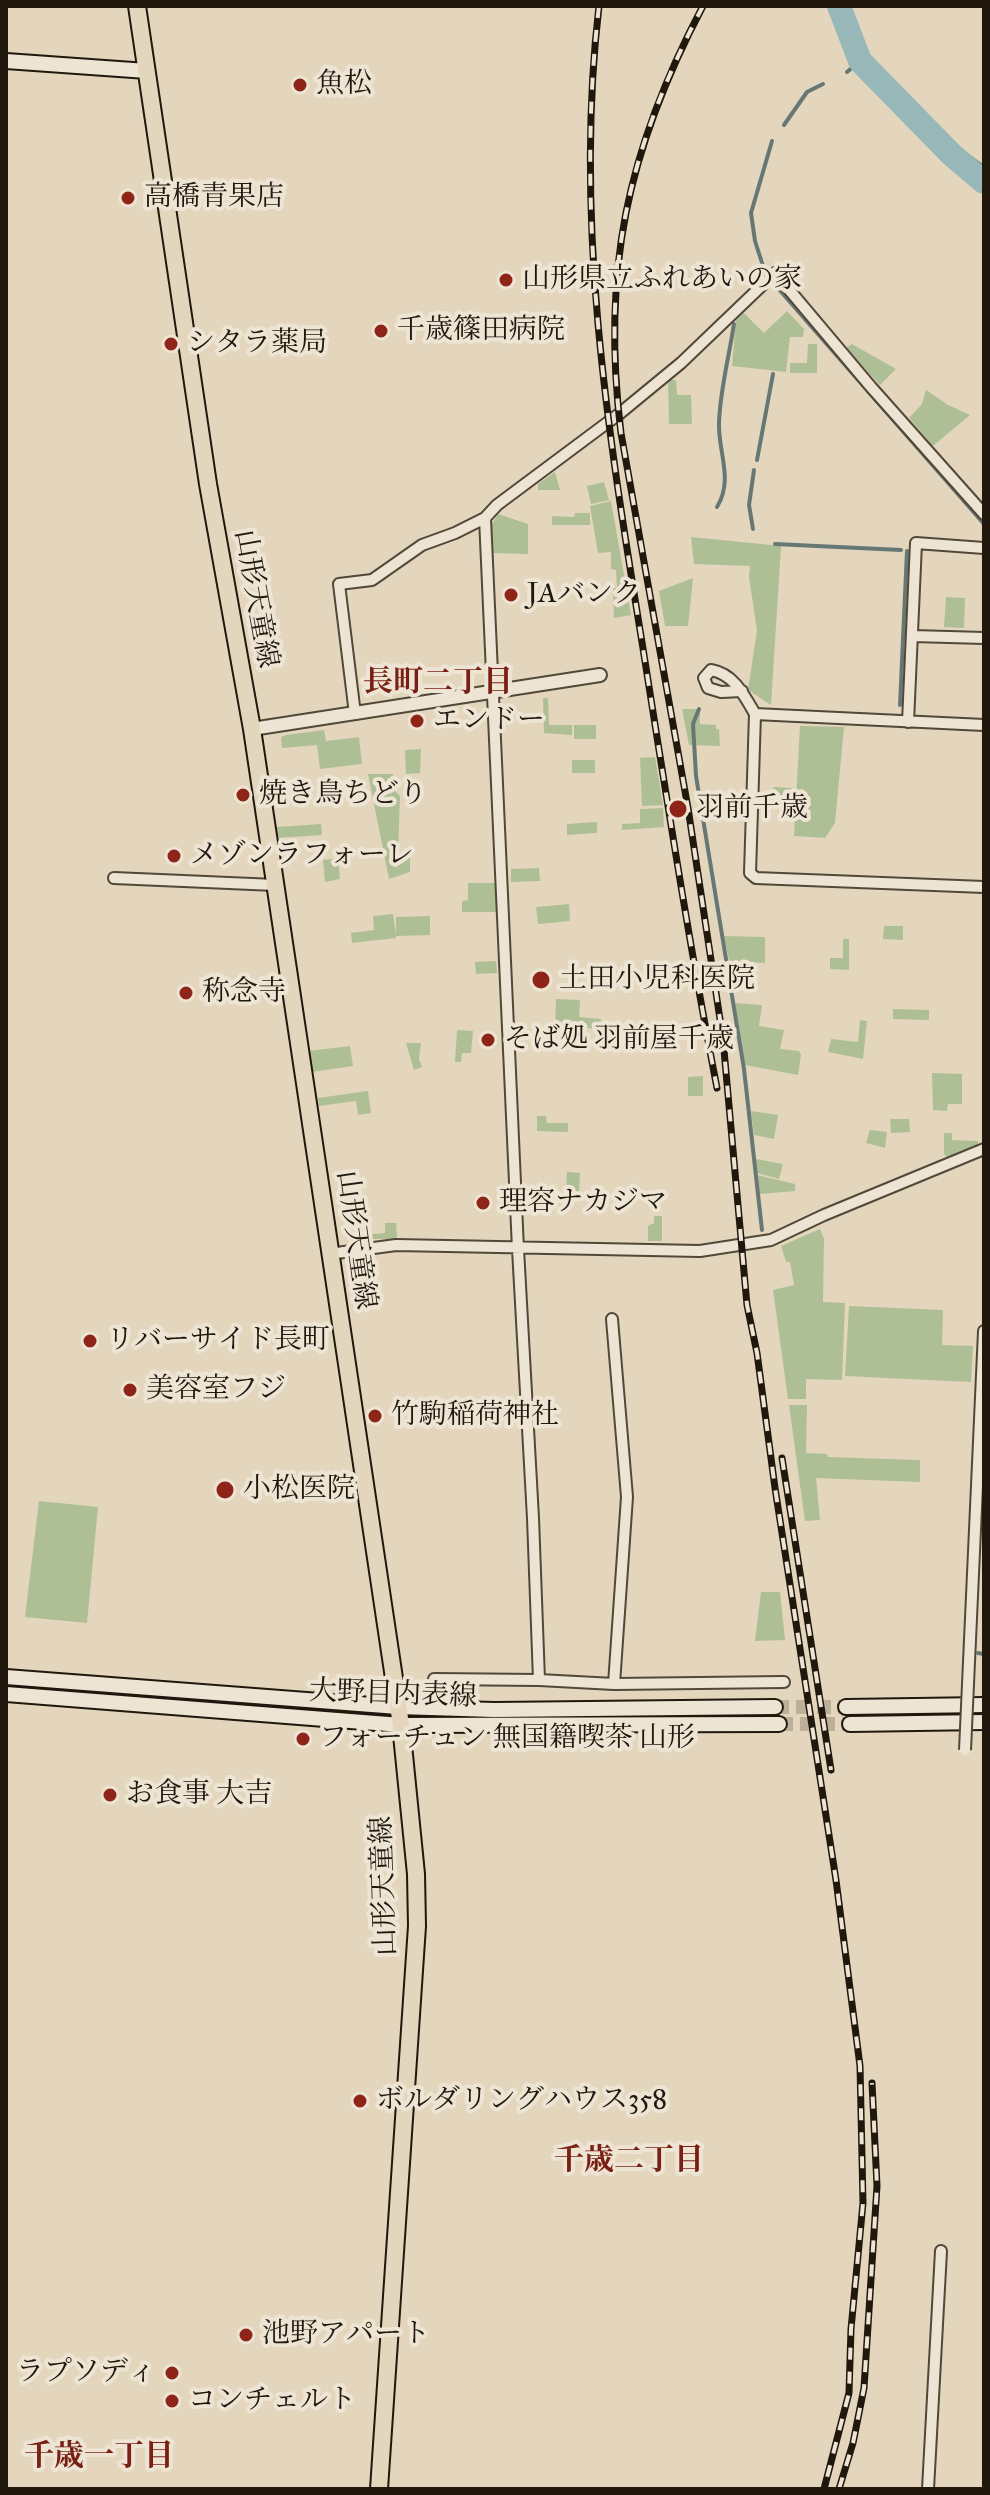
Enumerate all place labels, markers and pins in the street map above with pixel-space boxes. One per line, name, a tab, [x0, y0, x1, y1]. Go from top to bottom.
place label: 魚松	[316, 68, 372, 102]
marker: 魚松	[291, 76, 309, 94]
place label: 高橋青果店	[144, 181, 284, 215]
marker: 高橋青果店	[119, 189, 137, 207]
place label: 山形県立ふれあいの家	[522, 263, 802, 297]
marker: 山形県立ふれあいの家	[497, 271, 515, 289]
place label: 千歳篠田病院	[397, 314, 565, 348]
marker: 千歳篠田病院	[372, 322, 390, 340]
place label: シタラ薬局	[187, 327, 327, 361]
marker: シタラ薬局	[162, 335, 180, 353]
place label: JAバンク	[527, 578, 641, 612]
marker: JAバンク	[502, 586, 520, 604]
place label: エンドー	[433, 704, 545, 738]
marker: エンドー	[408, 712, 426, 730]
place label: 焼き鳥ちどり	[259, 778, 427, 812]
marker: 焼き鳥ちどり	[234, 786, 252, 804]
place label: 羽前千歳	[696, 792, 808, 826]
marker: 羽前千歳	[667, 798, 689, 820]
place label: メゾンラフォーレ	[190, 839, 414, 873]
marker: メゾンラフォーレ	[165, 847, 183, 865]
place label: 土田小児科医院	[559, 963, 755, 997]
marker: 土田小児科医院	[530, 969, 552, 991]
place label: 称念寺	[202, 976, 286, 1010]
marker: 称念寺	[177, 984, 195, 1002]
place label: そば処 羽前屋千歳	[504, 1023, 734, 1057]
marker: そば処 羽前屋千歳	[479, 1031, 497, 1049]
place label: 理容ナカジマ	[499, 1186, 667, 1220]
marker: 理容ナカジマ	[474, 1194, 492, 1212]
place label: リバーサイド長町	[106, 1324, 330, 1358]
marker: リバーサイド長町	[81, 1332, 99, 1350]
place label: 美容室フジ	[146, 1373, 286, 1407]
marker: 美容室フジ	[121, 1381, 139, 1399]
place label: 竹駒稲荷神社	[391, 1399, 559, 1433]
marker: 竹駒稲荷神社	[366, 1407, 384, 1425]
place label: 小松医院	[243, 1473, 355, 1507]
marker: 小松医院	[214, 1479, 236, 1501]
place label: フォーチュン 無国籍喫茶 山形	[319, 1722, 695, 1756]
marker: フォーチュン 無国籍喫茶 山形	[294, 1730, 312, 1748]
place label: お食事 大吉	[126, 1778, 272, 1812]
marker: お食事 大吉	[101, 1786, 119, 1804]
place label: ボルダリングハウス358	[376, 2084, 667, 2118]
marker: ボルダリングハウス358	[351, 2092, 369, 2110]
place label: 池野アパート	[262, 2318, 430, 2352]
marker: 池野アパート	[237, 2326, 255, 2344]
place label: ラプソディ	[16, 2356, 156, 2390]
marker: ラプソディ	[163, 2364, 181, 2382]
place label: コンチェルト	[188, 2384, 356, 2418]
marker: コンチェルト	[163, 2392, 181, 2410]

